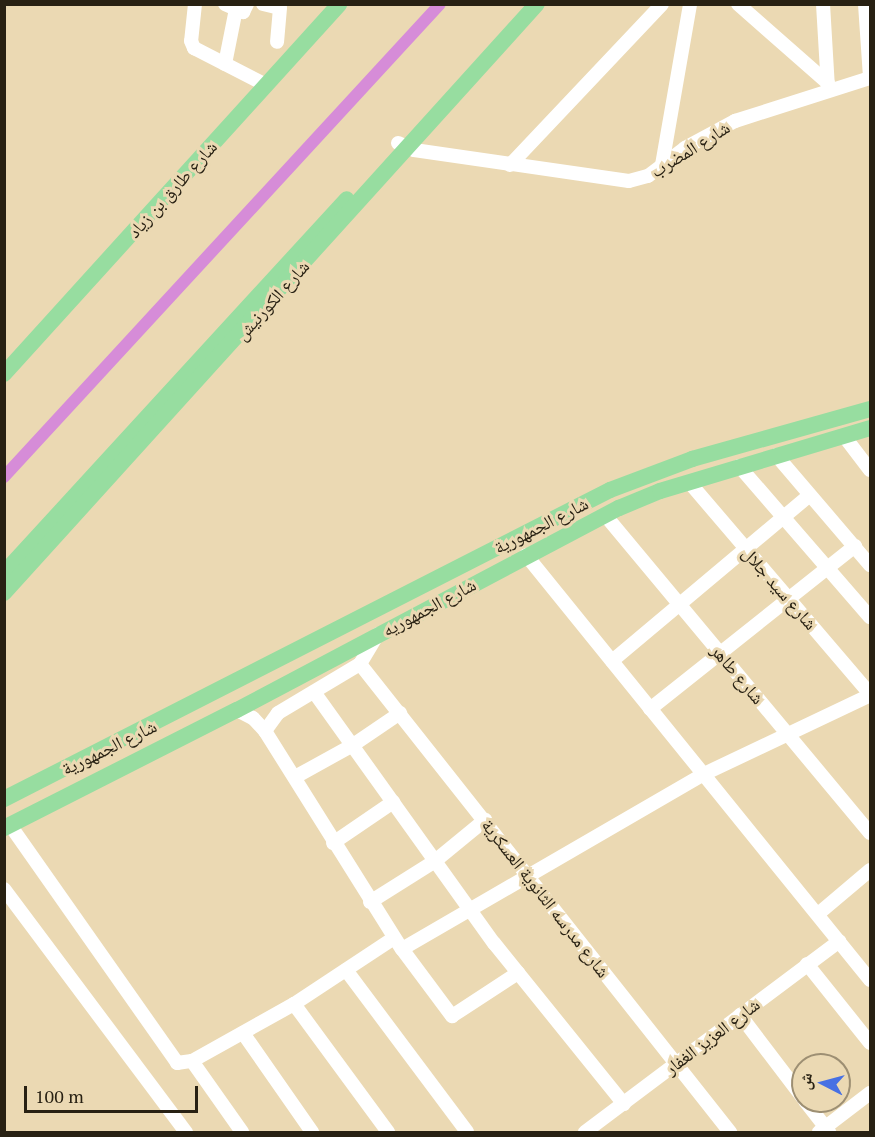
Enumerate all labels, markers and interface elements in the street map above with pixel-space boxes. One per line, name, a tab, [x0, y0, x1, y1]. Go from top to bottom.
street label: شارع المضرب	[646, 116, 734, 182]
street label: شارع طارق بن زياد	[123, 136, 221, 242]
street label: شارع الكورنيش	[230, 256, 314, 344]
street label: شارع الجمهورية	[490, 492, 592, 558]
street label: شارع سيد جلال	[738, 542, 822, 634]
street label: شارع الجمهوريه	[379, 573, 479, 641]
street label: شارع طاهر	[707, 640, 769, 708]
street label: شارع الجمهورية	[58, 715, 160, 779]
street label: شارع مدرسه الثانوية العسكرية	[477, 814, 615, 982]
street label: شارع العزيز الغفار	[660, 993, 764, 1079]
north arrow	[791, 1053, 851, 1113]
text: ش	[793, 1072, 817, 1091]
scale bar	[27, 1074, 201, 1112]
text: 100 m	[35, 1084, 84, 1108]

